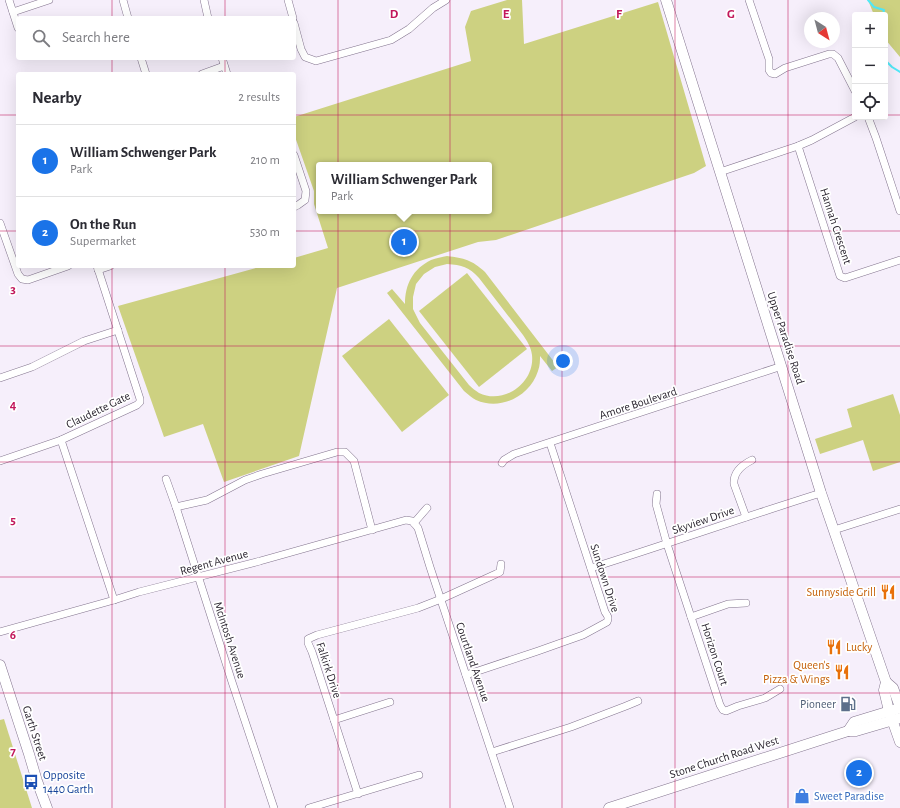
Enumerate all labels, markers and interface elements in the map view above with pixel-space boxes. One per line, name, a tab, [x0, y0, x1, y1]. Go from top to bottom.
text: D	[390, 8, 399, 21]
text: E	[503, 8, 510, 21]
text: F	[616, 8, 623, 21]
text: G	[727, 8, 735, 21]
north arrow	[804, 12, 840, 48]
map controls	[852, 12, 888, 120]
button: +	[852, 12, 888, 48]
search box	[16, 16, 296, 60]
icon: search	[30, 27, 52, 49]
text: Search here	[62, 30, 130, 45]
button: −	[852, 48, 888, 84]
button: locate	[852, 84, 888, 120]
text: Nearby	[32, 89, 82, 106]
text: 2 results	[238, 91, 280, 104]
text: William Schwenger Park	[70, 145, 216, 160]
text: 1	[43, 154, 47, 167]
text: 210 m	[250, 154, 280, 167]
popup	[316, 162, 492, 214]
text: Park	[70, 163, 92, 176]
text: William Schwenger Park	[331, 172, 477, 187]
street label: Hannah Crescent	[818, 186, 854, 266]
text: Park	[331, 190, 353, 203]
text: On the Run	[70, 217, 136, 232]
text: 2	[42, 226, 48, 239]
text: 530 m	[250, 226, 280, 239]
pin: 1	[391, 227, 417, 257]
text: Supermarket	[70, 235, 136, 248]
text: 3	[10, 283, 16, 296]
street label: Upper Paradise Road	[765, 290, 807, 386]
your location	[553, 351, 573, 371]
street label: Amore Boulevard	[598, 385, 678, 421]
street label: Claudette Gate	[64, 389, 132, 431]
text: 4	[10, 399, 17, 412]
street label: Skyview Drive	[670, 504, 736, 537]
text: 5	[10, 514, 16, 527]
street label: Sundown Drive	[588, 542, 622, 614]
street label: Regent Avenue	[179, 547, 249, 577]
restaurant icon: Sunnyside Grill	[879, 583, 897, 601]
place label: Sunnyside Grill	[806, 586, 876, 599]
street label: McIntosh Avenue	[212, 600, 248, 680]
street label: Courtland Avenue	[454, 621, 492, 703]
street label: Horizon Court	[699, 621, 731, 687]
text: 6	[10, 629, 16, 642]
restaurant icon: Lucky	[825, 638, 843, 656]
street label: Falkirk Drive	[314, 641, 344, 699]
place label: Lucky	[846, 641, 872, 654]
place label: Queen's Pizza & Wings	[763, 659, 830, 685]
restaurant icon: Queen's Pizza & Wings	[833, 663, 851, 681]
fuel station icon: Pioneer	[839, 695, 857, 713]
place label: Pioneer	[800, 698, 836, 710]
street label: Garth Street	[21, 704, 50, 762]
street label: Stone Church Road West	[668, 734, 780, 780]
text: 7	[10, 745, 16, 758]
pin: 2	[846, 758, 872, 788]
place label: Opposite 1440 Garth	[43, 769, 93, 795]
bus stop icon: Opposite 1440 Garth	[22, 773, 40, 791]
shop icon: Sweet Paradise	[793, 787, 811, 805]
place label: Sweet Paradise	[814, 790, 884, 802]

